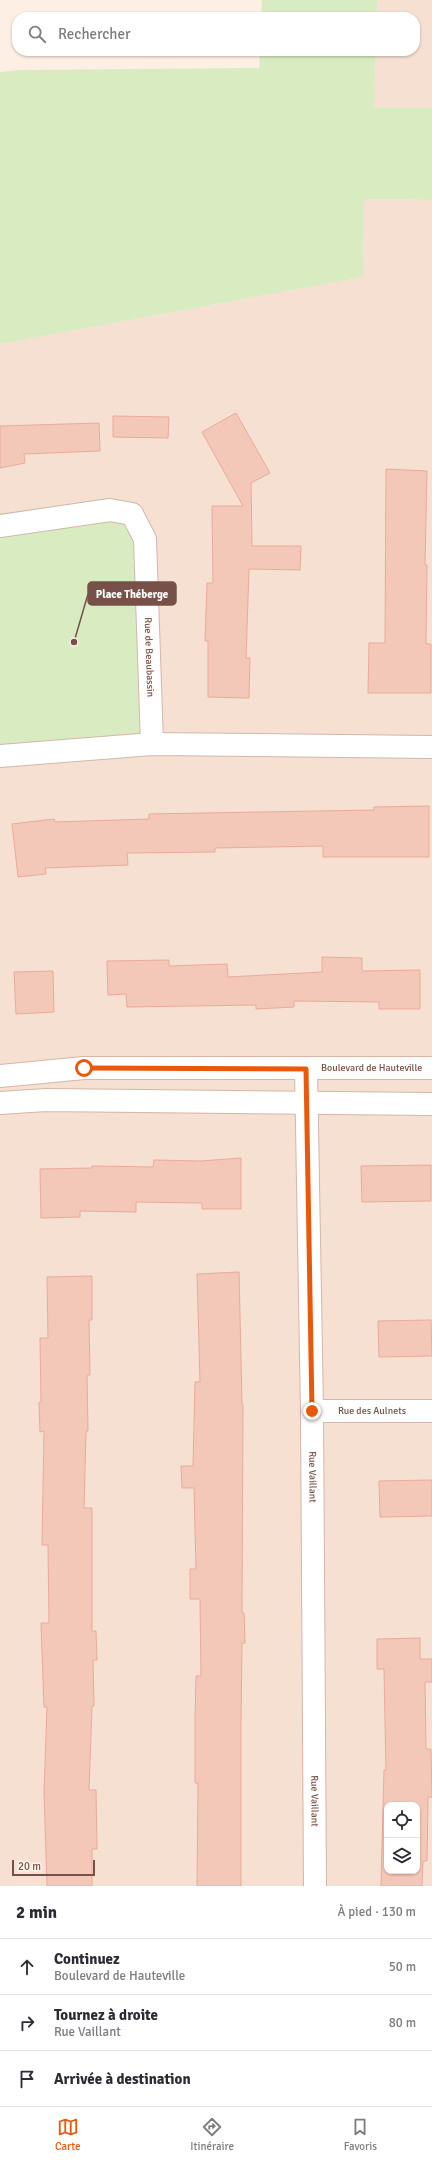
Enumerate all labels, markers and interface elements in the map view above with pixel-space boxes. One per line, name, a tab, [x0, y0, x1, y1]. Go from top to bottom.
search box	[12, 12, 420, 56]
icon: search	[26, 23, 48, 45]
text: Rechercher	[58, 25, 131, 43]
callout: Place Théberge	[88, 582, 176, 605]
text: Place Théberge	[96, 588, 169, 601]
street label: Rue de Beaubassin	[142, 617, 156, 697]
route start	[75, 1059, 93, 1077]
street label: Boulevard de Hauteville	[321, 1062, 422, 1074]
route end	[303, 1402, 321, 1420]
street label: Rue des Aulnets	[338, 1405, 407, 1417]
street label: Rue Vaillant	[306, 1451, 319, 1503]
street label: Rue Vaillant	[308, 1775, 321, 1827]
map controls	[384, 1802, 420, 1874]
button: locate	[384, 1802, 420, 1838]
button: layers	[384, 1838, 420, 1874]
scale bar	[12, 1858, 95, 1877]
text: 20 m	[18, 1860, 41, 1873]
text: 2 min	[16, 1902, 57, 1923]
text: À pied · 130 m	[337, 1904, 416, 1920]
text: Continuez	[54, 1950, 120, 1968]
icon: ahead	[16, 1956, 38, 1978]
text: 50 m	[389, 1959, 416, 1975]
text: Boulevard de Hauteville	[54, 1968, 185, 1984]
text: Tournez à droite	[54, 2006, 158, 2024]
icon: right	[16, 2012, 38, 2034]
text: 80 m	[389, 2015, 416, 2031]
text: Rue Vaillant	[54, 2024, 121, 2040]
icon: arrive	[16, 2068, 38, 2090]
text: Arrivée à destination	[54, 2070, 191, 2088]
tab: Carte	[55, 2116, 81, 2153]
tab: Itinéraire	[190, 2116, 234, 2153]
tab: Favoris	[344, 2116, 377, 2153]

